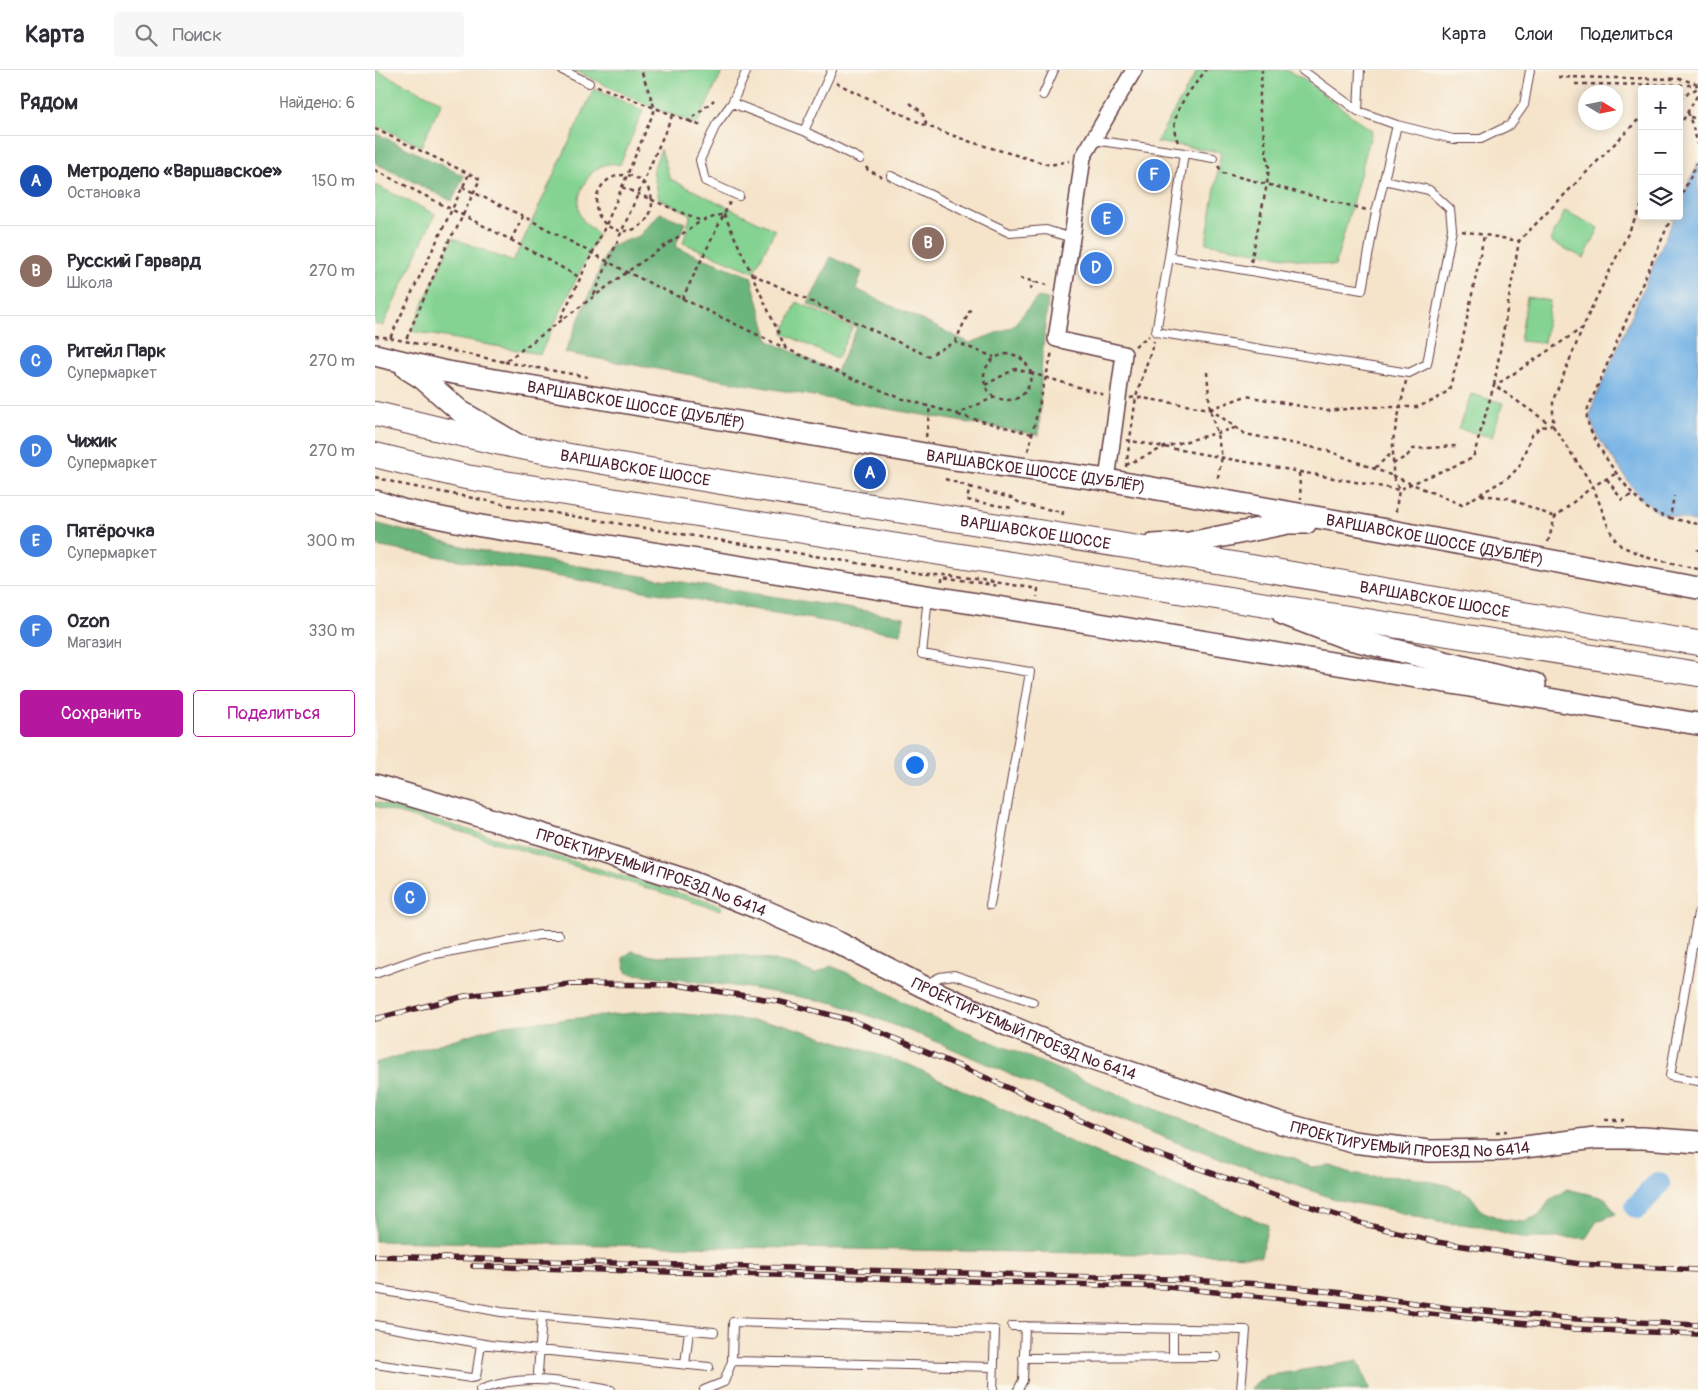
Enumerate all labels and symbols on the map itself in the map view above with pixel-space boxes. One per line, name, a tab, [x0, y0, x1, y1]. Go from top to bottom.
north arrow	[1578, 85, 1623, 130]
pin: F	[1138, 156, 1170, 194]
pin: E	[1091, 200, 1123, 238]
pin: B	[912, 224, 944, 262]
pin: D	[1080, 249, 1112, 287]
street label: ВАРШАВСКОЕ ШОССЕ (ДУБЛЁР)	[525, 377, 747, 434]
street label: ВАРШАВСКОЕ ШОССЕ	[558, 445, 712, 491]
street label: ВАРШАВСКОЕ ШОССЕ (ДУБЛЁР)	[924, 445, 1147, 498]
pin: A	[854, 454, 886, 492]
street label: ВАРШАВСКОЕ ШОССЕ (ДУБЛЁР)	[1324, 510, 1545, 570]
street label: ВАРШАВСКОЕ ШОССЕ	[958, 511, 1112, 554]
street label: ВАРШАВСКОЕ ШОССЕ	[1358, 577, 1511, 623]
your location	[902, 752, 928, 778]
street label: ПРОЕКТИРУЕМЫЙ ПРОЕЗД № 6414	[534, 824, 769, 921]
pin: C	[394, 879, 426, 917]
street label: ПРОЕКТИРУЕМЫЙ ПРОЕЗД № 6414	[908, 973, 1139, 1085]
street label: ПРОЕКТИРУЕМЫЙ ПРОЕЗД № 6414	[1288, 1117, 1531, 1162]

